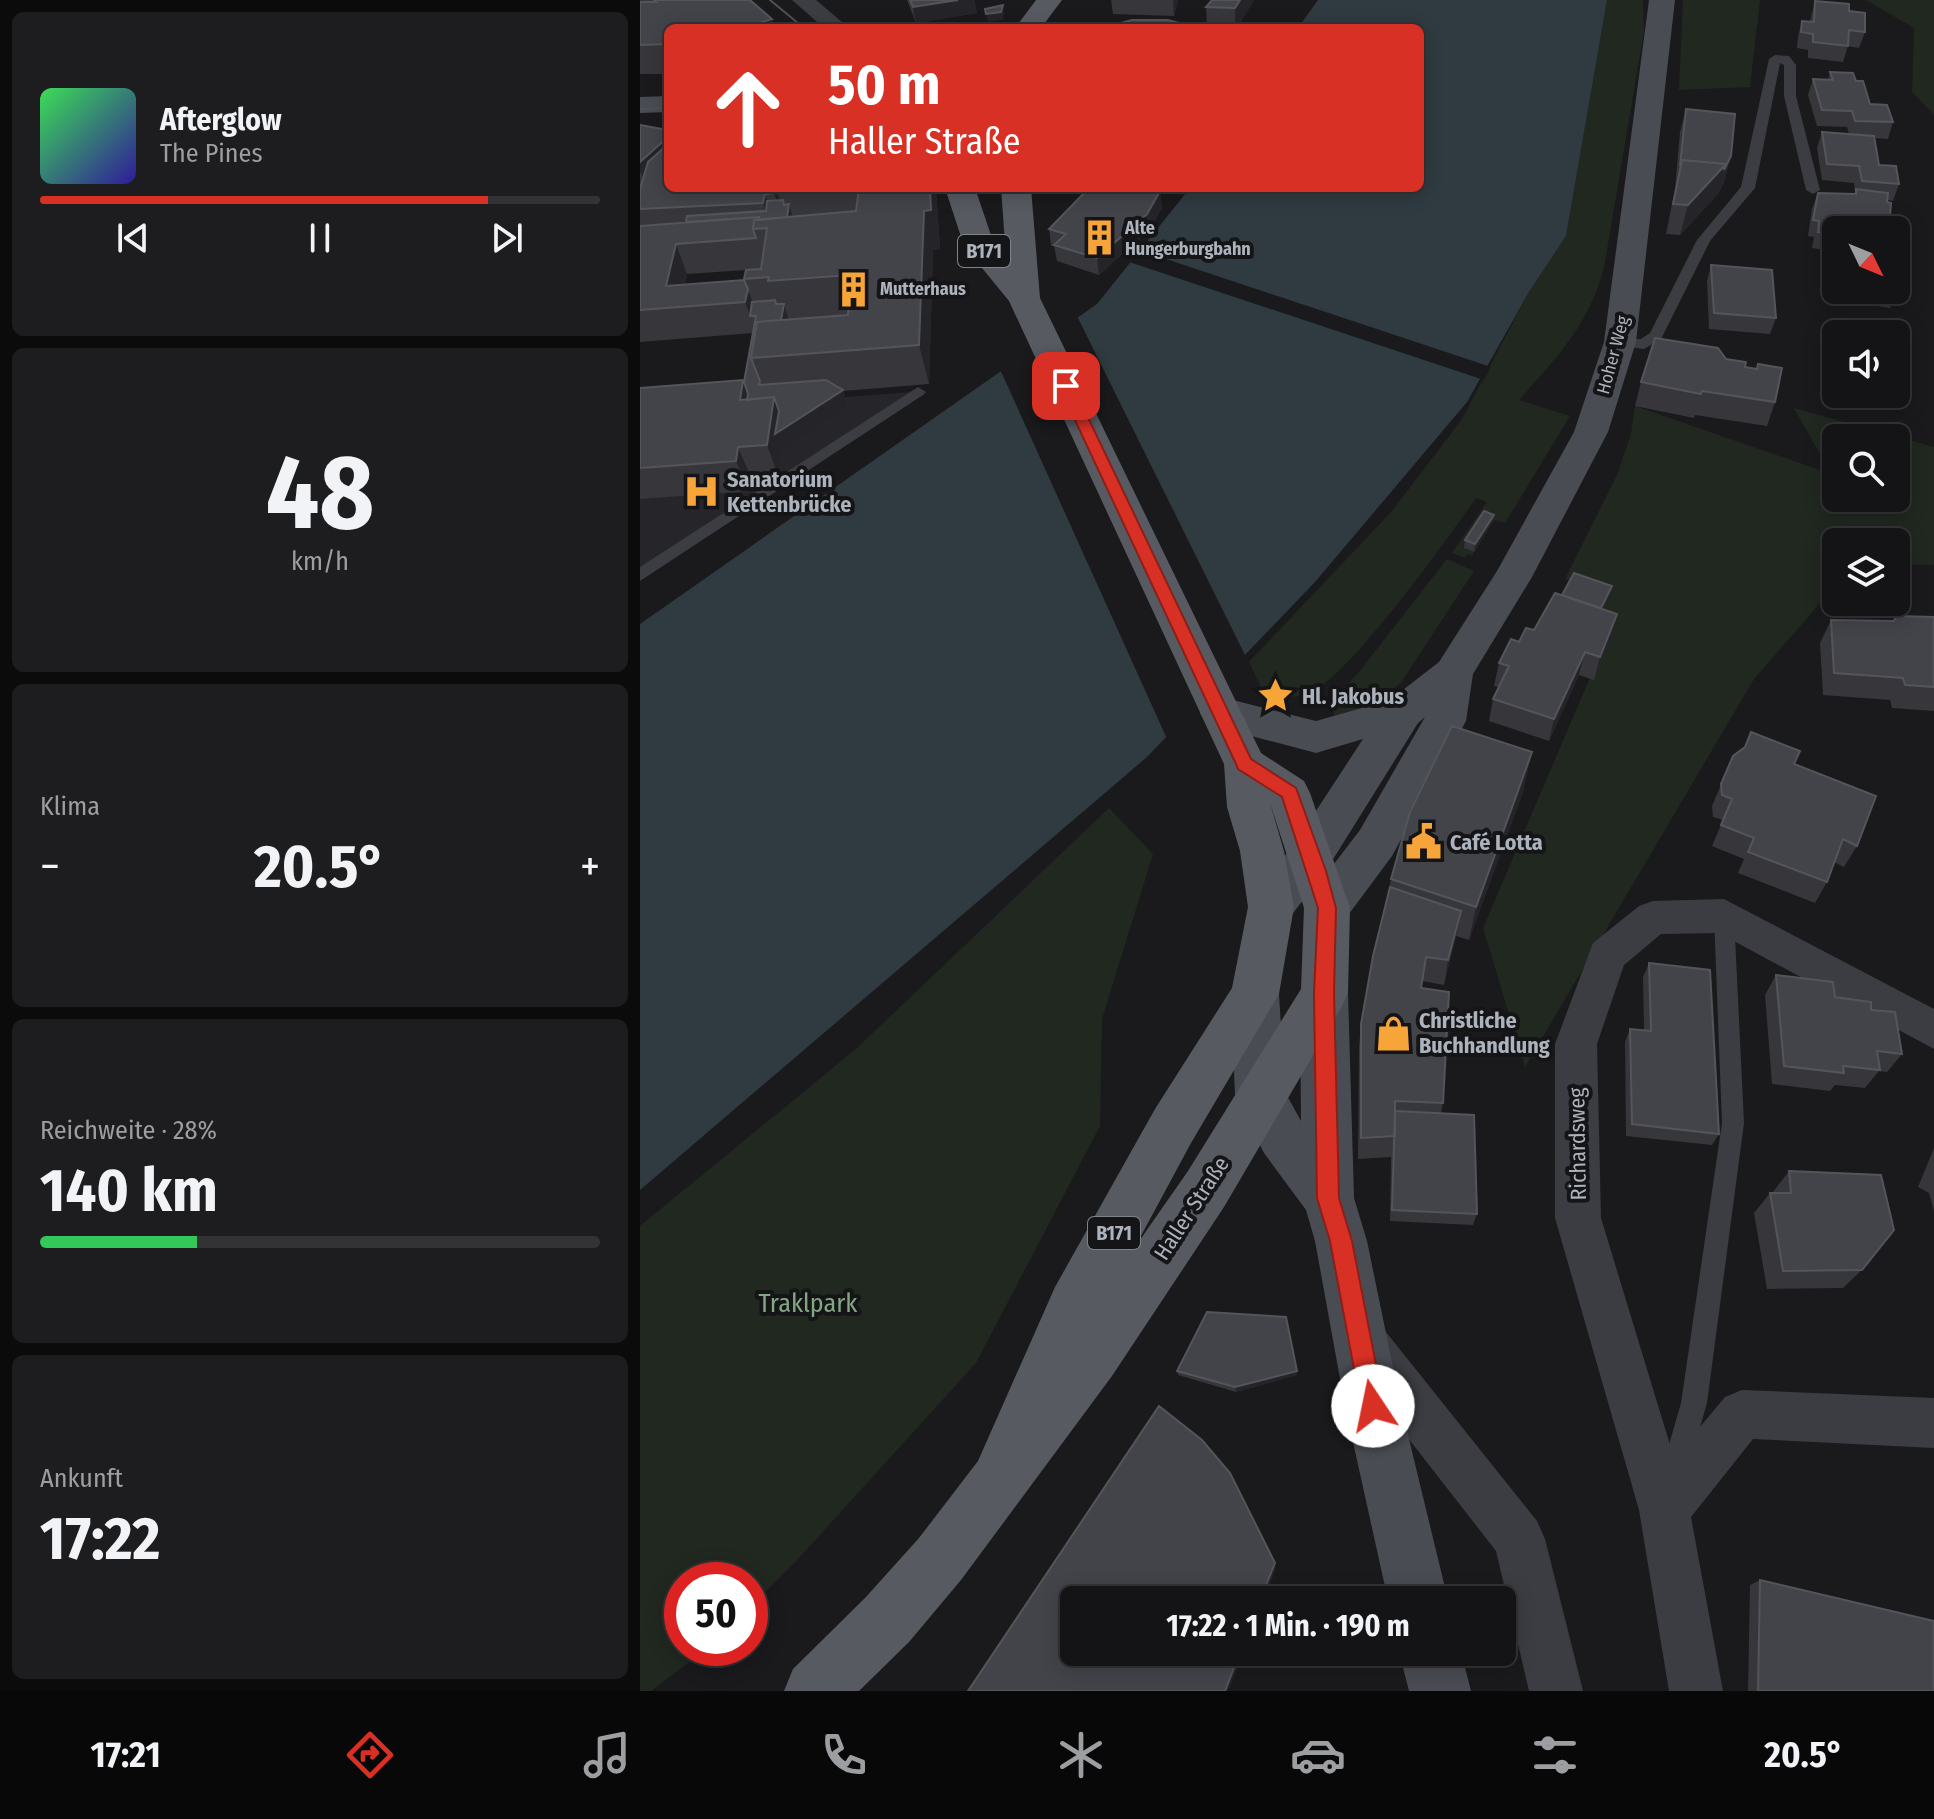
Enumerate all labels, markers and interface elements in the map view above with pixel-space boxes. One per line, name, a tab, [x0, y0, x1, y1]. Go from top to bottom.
text: 50 m	[828, 52, 940, 119]
icon: ahead	[696, 56, 800, 160]
text: Afterglow	[160, 102, 282, 138]
text: Haller Straße	[828, 120, 1021, 164]
text: The Pines	[160, 138, 263, 169]
icon: previous	[111, 216, 155, 260]
icon: pause	[298, 216, 342, 260]
icon: next	[485, 216, 529, 260]
north arrow	[1822, 216, 1910, 304]
map controls	[1822, 216, 1910, 616]
place label: Alte Hungerburgbahn	[1124, 217, 1251, 260]
building icon: Alte Hungerburgbahn	[1080, 219, 1118, 257]
road number: B171	[958, 235, 1010, 267]
building icon: Mutterhaus	[835, 270, 873, 308]
place label: Mutterhaus	[880, 278, 966, 300]
street label: Hoher Weg	[1592, 313, 1634, 396]
button: sound	[1822, 320, 1910, 408]
pin	[1032, 352, 1100, 420]
icon: arrive	[1044, 364, 1088, 408]
button: search	[1822, 424, 1910, 512]
text: 48	[266, 431, 374, 556]
place label: Sanatorium Kettenbrücke	[727, 466, 851, 518]
hospital icon: Sanatorium Kettenbrücke	[682, 473, 720, 511]
button: layers	[1822, 528, 1910, 616]
text: km/h	[291, 546, 349, 577]
place icon: Hl. Jakobus	[1257, 677, 1295, 715]
place label: Hl. Jakobus	[1302, 683, 1404, 710]
text: Klima	[40, 791, 100, 822]
public building icon: Café Lotta	[1405, 823, 1443, 861]
place label: Café Lotta	[1450, 829, 1543, 856]
text: 20.5°	[254, 831, 386, 903]
text: −	[40, 840, 60, 893]
text: +	[580, 840, 600, 893]
place label: Christliche Buchhandlung	[1419, 1007, 1550, 1059]
shop icon: Christliche Buchhandlung	[1374, 1014, 1412, 1052]
street label: Richardsweg	[1563, 1087, 1592, 1201]
text: Reichweite · 28%	[40, 1115, 217, 1146]
street label: Haller Straße	[1148, 1152, 1235, 1265]
text: 140 km	[40, 1155, 218, 1227]
road number: B171	[1088, 1217, 1140, 1249]
park label: Traklpark	[759, 1288, 858, 1319]
position arrow	[1331, 1364, 1415, 1448]
text: Ankunft	[40, 1463, 123, 1494]
text: 17:22	[40, 1503, 160, 1575]
speed limit sign: 50	[664, 1562, 768, 1666]
text: 17:22 · 1 Min. · 190 m	[1166, 1608, 1410, 1644]
icon: directions	[342, 1727, 398, 1783]
icon: music	[579, 1727, 635, 1783]
icon: phone	[816, 1727, 872, 1783]
icon: climate	[1053, 1727, 1109, 1783]
icon: car	[1290, 1727, 1346, 1783]
icon: filters	[1527, 1727, 1583, 1783]
text: 17:21	[91, 1733, 161, 1777]
text: 20.5°	[1764, 1733, 1843, 1777]

